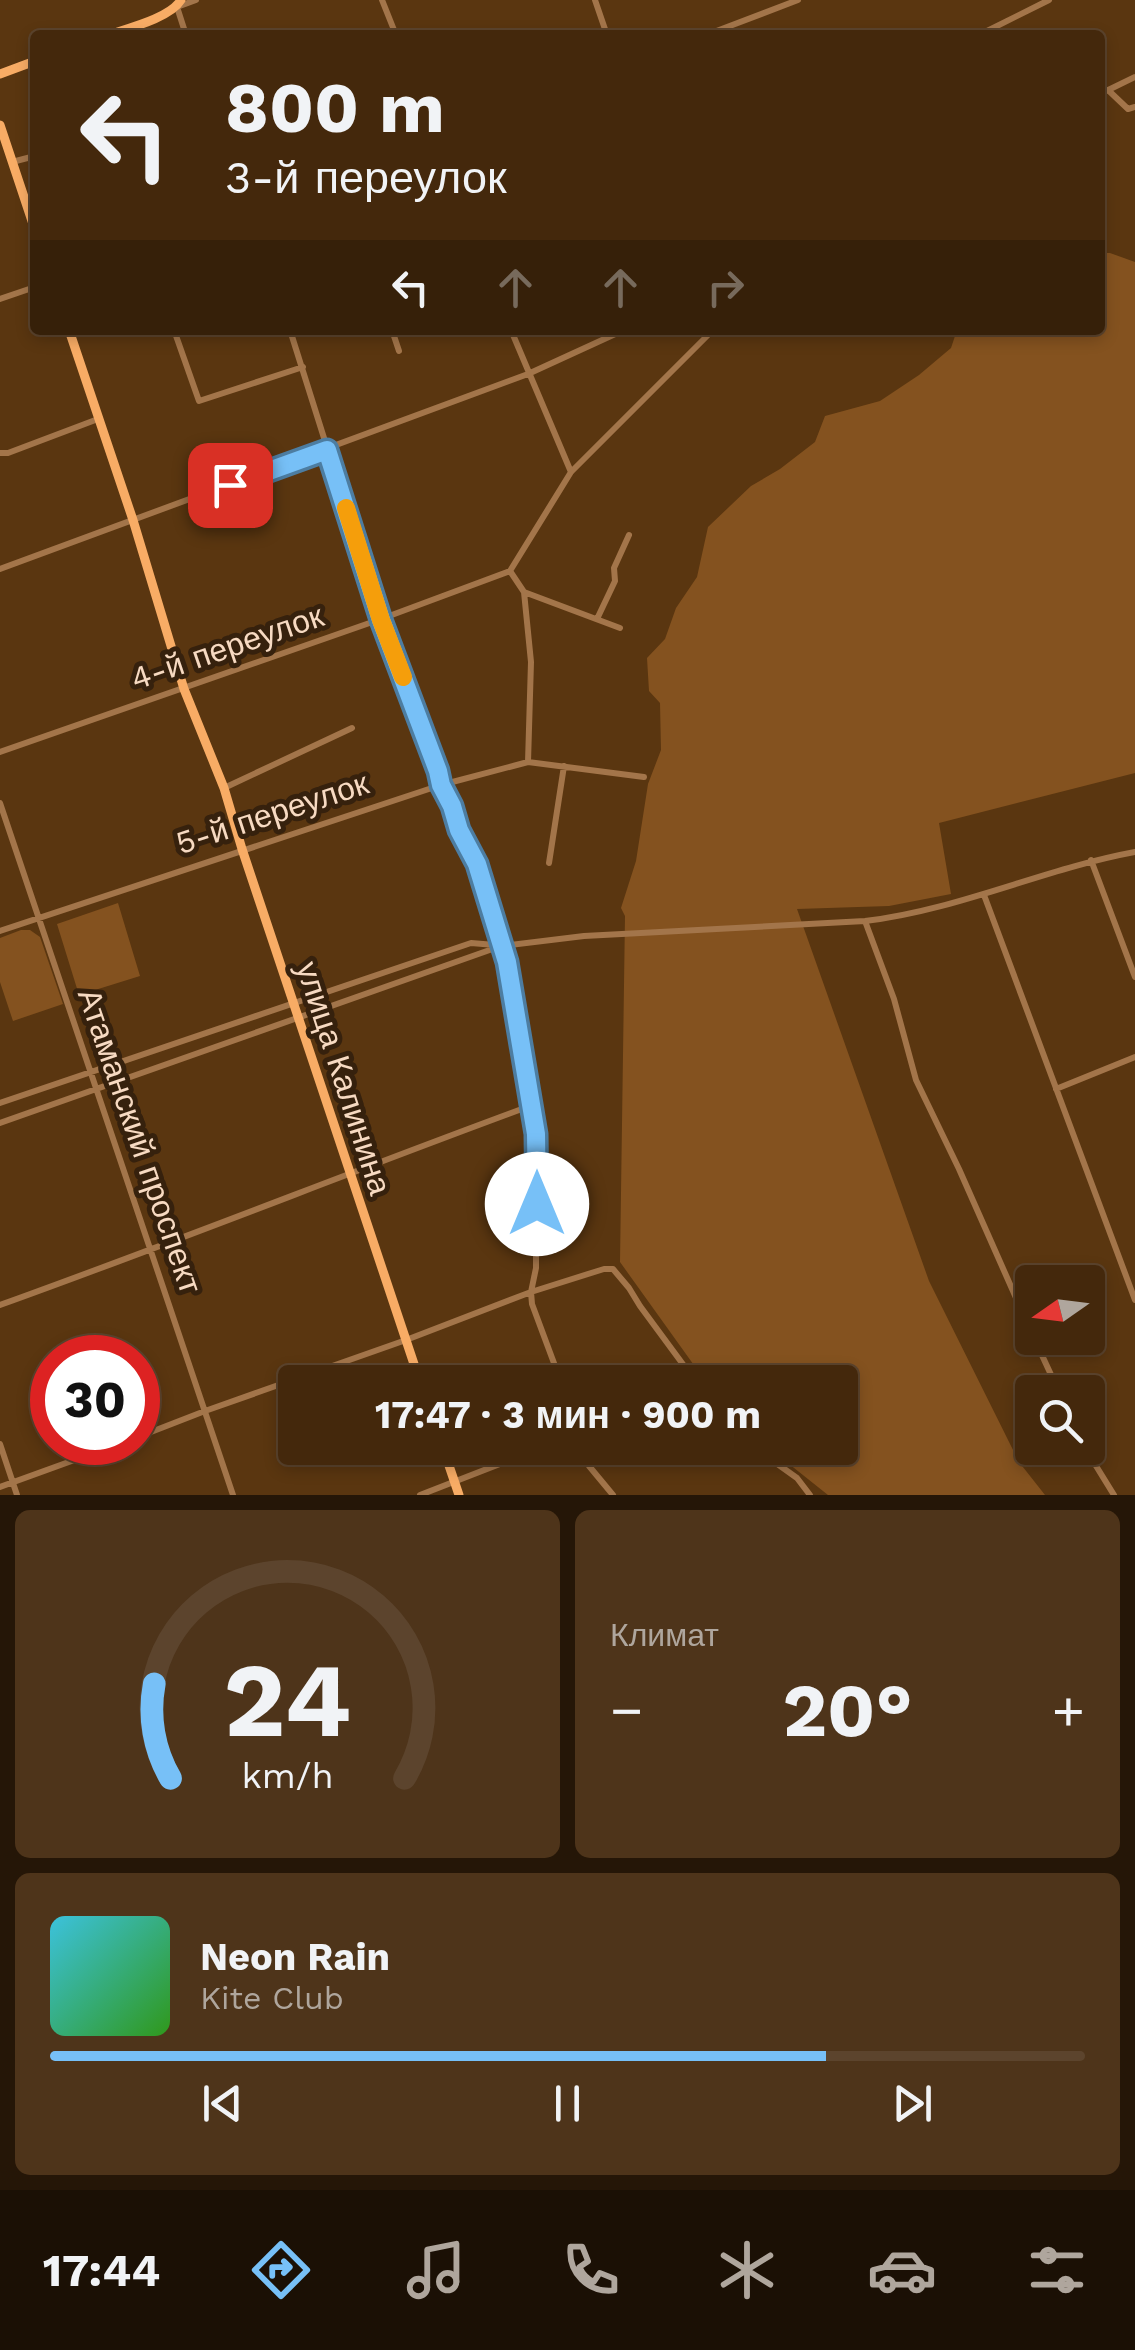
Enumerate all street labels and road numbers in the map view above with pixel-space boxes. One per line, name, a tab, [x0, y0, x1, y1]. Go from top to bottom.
street label: 4-й переулок	[126, 596, 329, 698]
street label: 5-й переулок	[171, 764, 374, 862]
street label: улица Калинина	[288, 957, 400, 1200]
street label: Атаманский проспект	[70, 984, 210, 1299]

